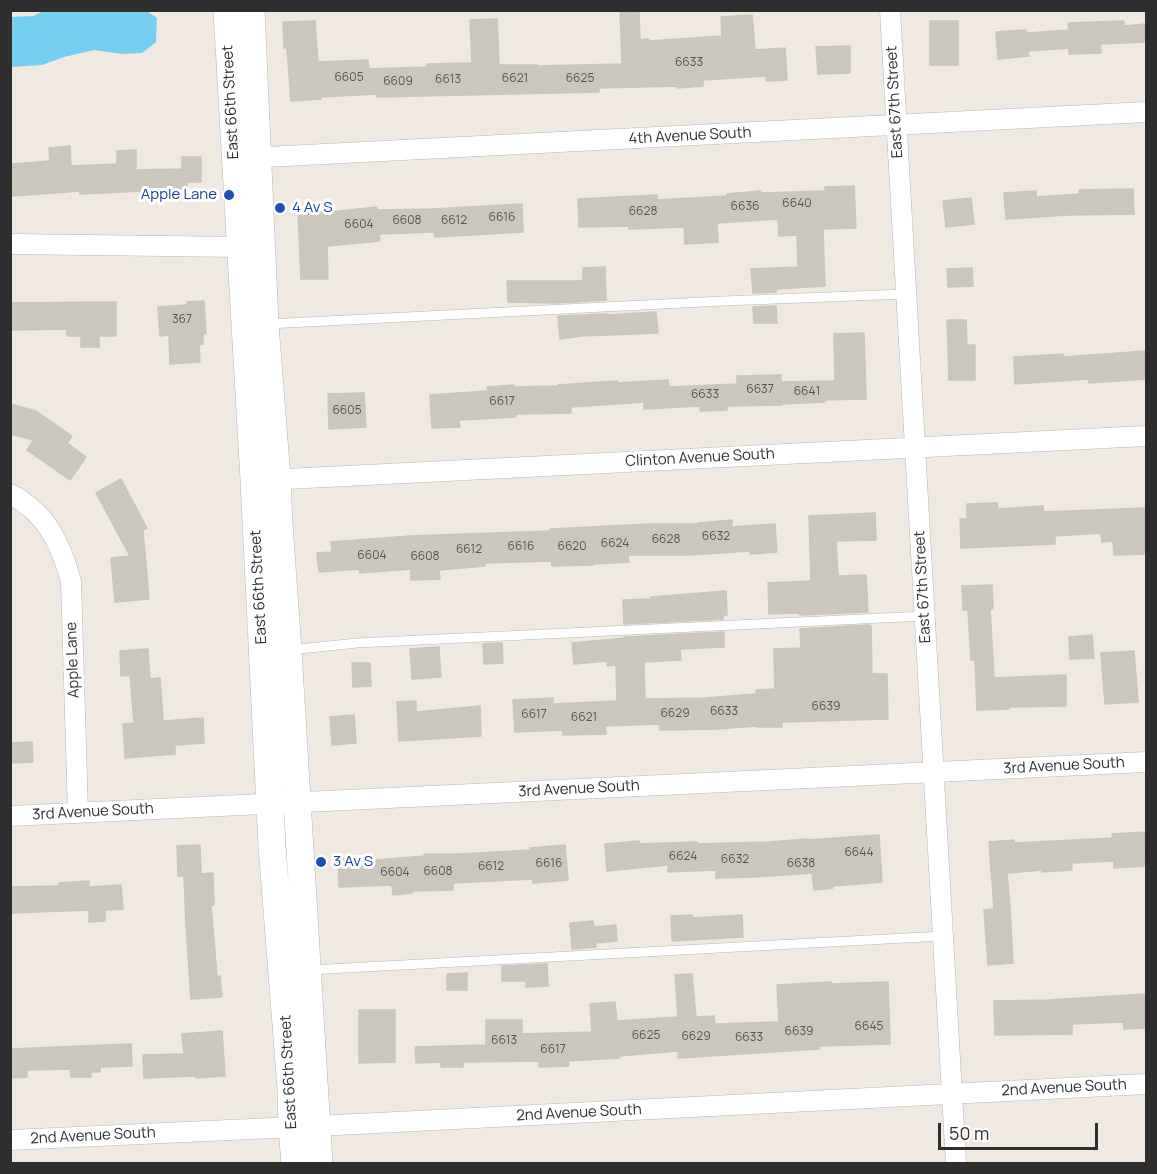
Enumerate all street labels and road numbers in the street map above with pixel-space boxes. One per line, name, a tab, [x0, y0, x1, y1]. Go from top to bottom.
street label: East 66th Street	[219, 44, 243, 160]
street label: East 67th Street	[883, 45, 907, 159]
street label: 4th Avenue South	[628, 124, 752, 148]
street label: Clinton Avenue South	[625, 445, 775, 471]
street label: East 66th Street	[247, 529, 271, 645]
street label: East 67th Street	[911, 530, 935, 644]
street label: Apple Lane	[63, 622, 83, 698]
street label: 3rd Avenue South	[1003, 754, 1125, 778]
street label: 3rd Avenue South	[518, 777, 640, 801]
street label: 3rd Avenue South	[32, 800, 154, 824]
street label: East 66th Street	[277, 1014, 301, 1130]
street label: 2nd Avenue South	[1001, 1076, 1127, 1100]
street label: 2nd Avenue South	[516, 1101, 642, 1125]
street label: 2nd Avenue South	[30, 1124, 156, 1148]

